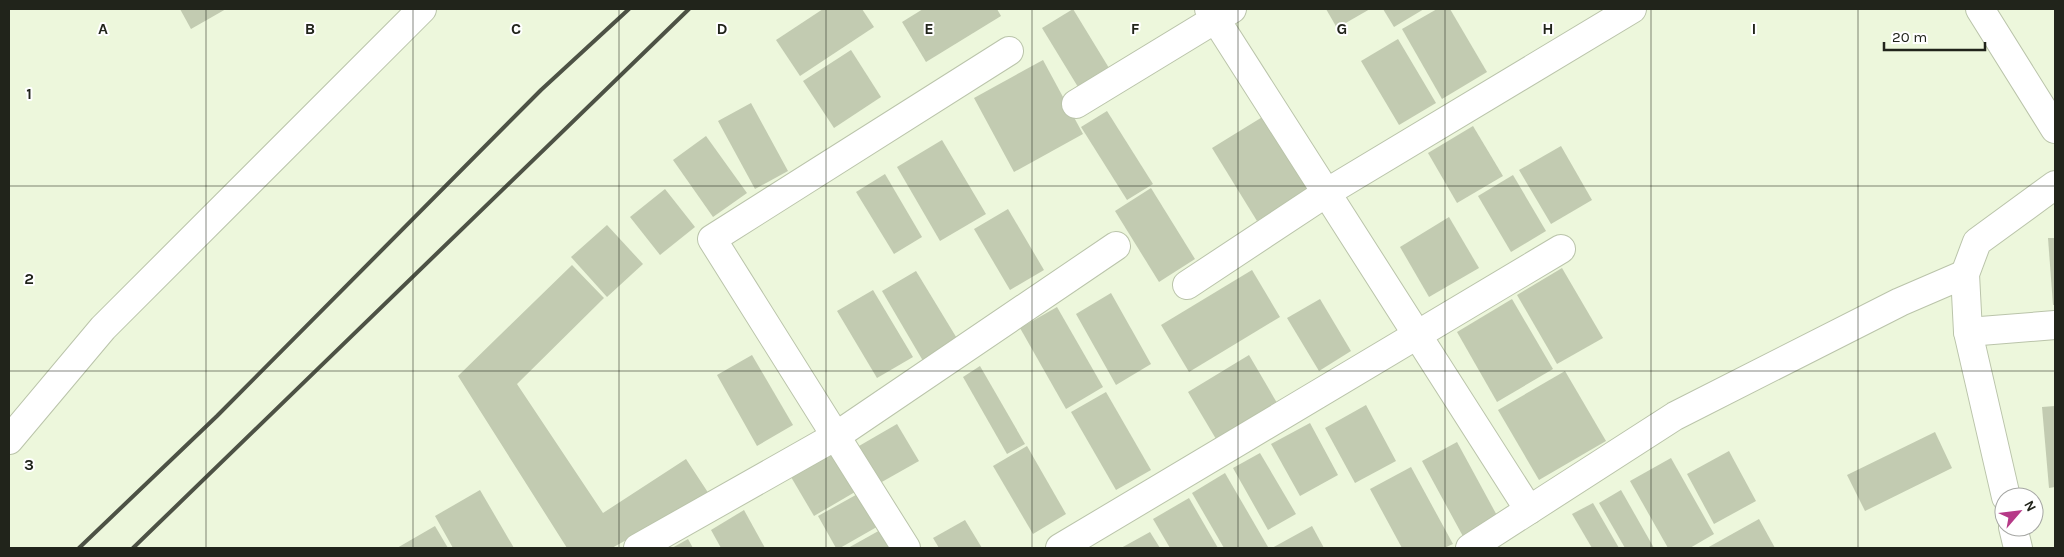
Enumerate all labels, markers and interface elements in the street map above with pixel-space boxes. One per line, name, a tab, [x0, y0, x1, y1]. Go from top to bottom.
text: A	[98, 19, 108, 38]
text: B	[305, 19, 315, 38]
text: C	[511, 19, 521, 38]
text: D	[717, 19, 728, 38]
text: E	[924, 19, 934, 38]
text: F	[1131, 19, 1140, 38]
text: G	[1337, 19, 1347, 38]
text: H	[1542, 19, 1554, 38]
text: I	[1752, 19, 1756, 38]
scale bar	[1884, 20, 1985, 52]
text: 20 m	[1892, 28, 1927, 46]
text: 1	[26, 84, 32, 103]
text: 2	[24, 269, 34, 288]
text: 3	[24, 455, 34, 474]
north arrow	[1994, 487, 2044, 537]
text: N	[2020, 498, 2040, 515]

